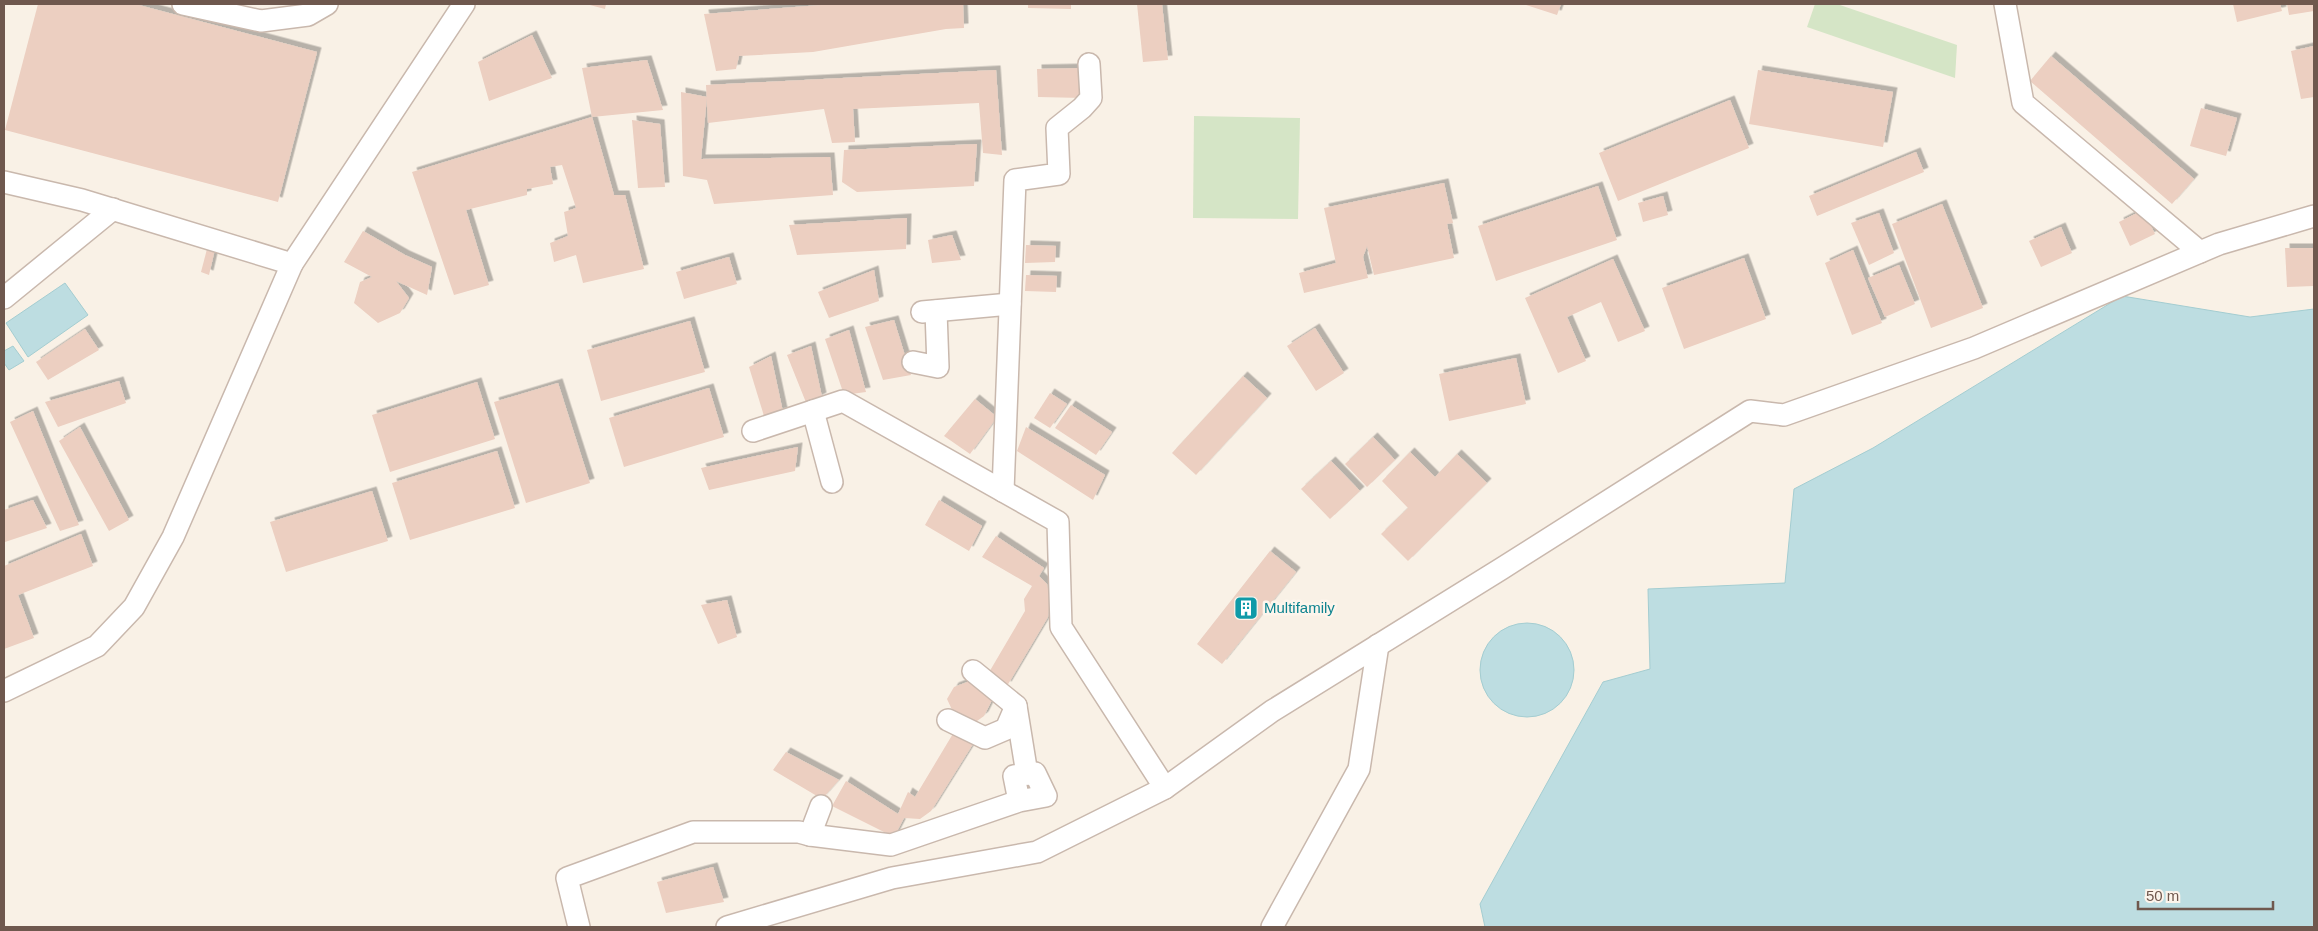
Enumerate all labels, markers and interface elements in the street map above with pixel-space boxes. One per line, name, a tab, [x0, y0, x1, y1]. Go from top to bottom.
building icon: Multifamily	[1233, 595, 1259, 621]
place label: Multifamily	[1264, 599, 1335, 616]
scale bar	[2138, 878, 2273, 910]
text: 50 m	[2146, 887, 2179, 904]

